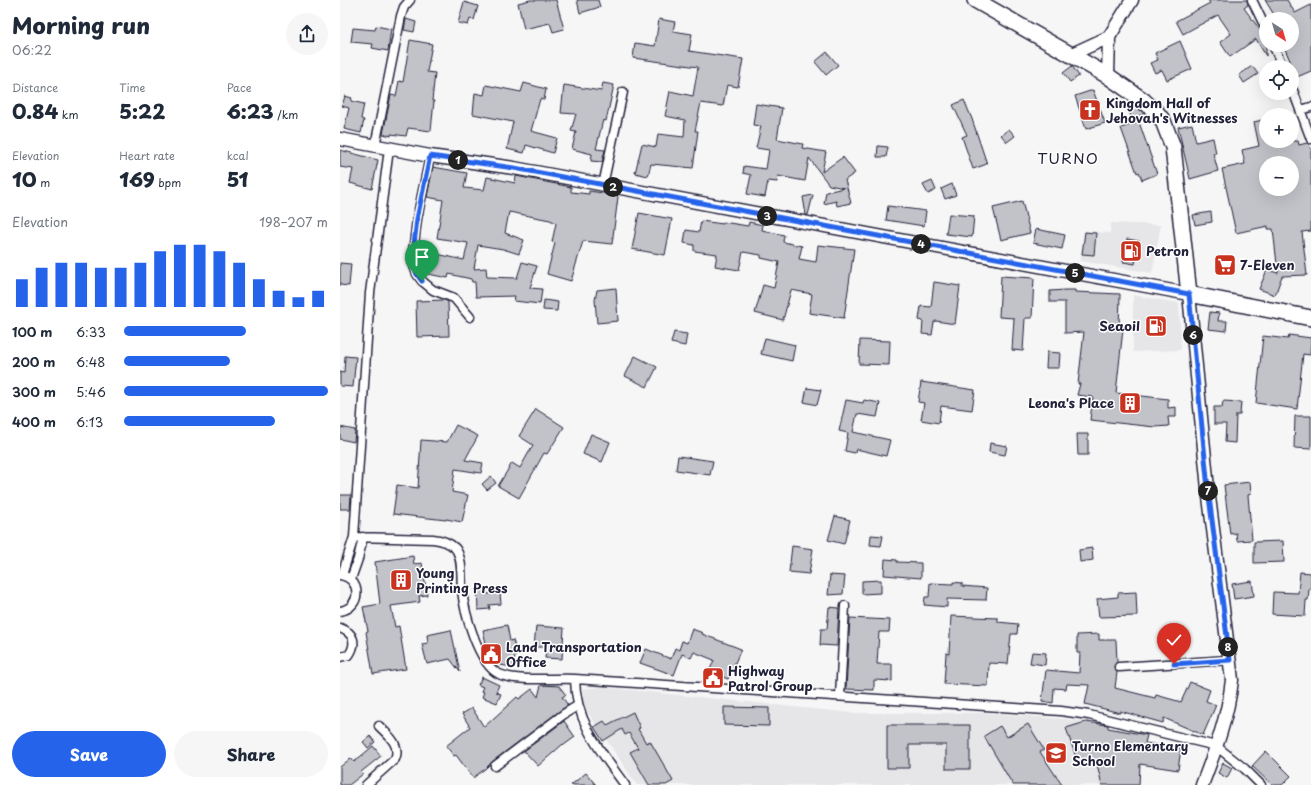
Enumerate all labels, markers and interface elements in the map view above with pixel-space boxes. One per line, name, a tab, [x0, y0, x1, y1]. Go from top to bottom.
text: Morning run	[12, 8, 150, 41]
north arrow	[1259, 12, 1299, 52]
map controls	[1259, 12, 1299, 196]
button: share	[286, 13, 328, 55]
text: 06:22	[12, 40, 52, 59]
button: locate	[1259, 60, 1299, 100]
text: Distance	[12, 79, 58, 96]
text: Time	[119, 79, 145, 96]
text: Pace	[227, 79, 251, 96]
place label: Kingdom Hall of Jehovah's Witnesses	[1106, 93, 1238, 127]
text: 0.84	[12, 96, 58, 126]
text: 5:22	[119, 96, 165, 126]
text: 6:23	[227, 96, 274, 126]
church icon: Kingdom Hall of Jehovah's Witnesses	[1077, 97, 1103, 123]
text: km	[58, 106, 78, 123]
text: /km	[274, 106, 298, 123]
button: +	[1259, 108, 1299, 148]
district label: TURNO	[1037, 146, 1099, 169]
text: Elevation	[12, 147, 59, 164]
text: Heart rate	[119, 147, 175, 164]
text: kcal	[227, 147, 249, 164]
pin: 1	[448, 150, 468, 170]
text: 1	[455, 151, 461, 168]
button: −	[1259, 156, 1299, 196]
text: 10	[12, 164, 37, 194]
text: 169	[119, 164, 155, 194]
text: 51	[227, 164, 248, 194]
text: m	[37, 174, 50, 191]
text: bpm	[155, 174, 181, 191]
pin: 2	[603, 177, 623, 197]
text: 2	[609, 178, 617, 195]
pin: 3	[757, 206, 777, 226]
text: 3	[763, 207, 771, 224]
text: Elevation	[12, 212, 68, 231]
text: 198–207 m	[259, 212, 328, 231]
pin: 4	[911, 234, 931, 254]
text: 4	[917, 235, 925, 252]
fuel station icon: Petron	[1118, 238, 1144, 264]
pin	[405, 240, 439, 281]
place label: Petron	[1146, 241, 1189, 260]
icon: arrive	[411, 246, 433, 268]
supermarket icon: 7-Eleven	[1212, 252, 1238, 278]
place label: 7-Eleven	[1240, 255, 1294, 274]
pin: 5	[1065, 263, 1085, 283]
text: 5	[1071, 264, 1079, 281]
fuel station icon: Seaoil	[1143, 313, 1169, 339]
place label: Seaoil	[1100, 316, 1140, 335]
text: 100 m	[12, 322, 53, 341]
text: 6:33	[76, 322, 106, 341]
pin: 6	[1183, 325, 1203, 345]
text: 6	[1189, 326, 1197, 343]
text: 200 m	[12, 352, 56, 371]
text: 6:48	[76, 352, 105, 371]
text: 300 m	[12, 382, 56, 401]
text: 5:46	[76, 382, 106, 401]
building icon: Leona's Place	[1117, 390, 1143, 416]
place label: Leona's Place	[1028, 393, 1114, 412]
text: 400 m	[12, 412, 56, 431]
text: 6:13	[76, 412, 103, 431]
pin: 7	[1198, 481, 1218, 501]
text: 7	[1205, 482, 1211, 499]
place label: Young Printing Press	[416, 563, 507, 597]
building icon: Young Printing Press	[388, 567, 414, 593]
pin	[1157, 623, 1191, 664]
icon: check	[1163, 629, 1185, 651]
place label: Land Transportation Office	[506, 637, 642, 671]
pin: 8	[1218, 637, 1238, 657]
text: 8	[1225, 638, 1231, 655]
public building icon: Land Transportation Office	[478, 641, 504, 667]
place label: Highway Patrol Group	[728, 661, 813, 695]
public building icon: Highway Patrol Group	[700, 665, 726, 691]
button: Save	[12, 731, 166, 777]
button: Share	[174, 731, 328, 777]
place label: Turno Elementary School	[1072, 736, 1188, 770]
school or university icon: Turno Elementary School	[1043, 740, 1069, 766]

